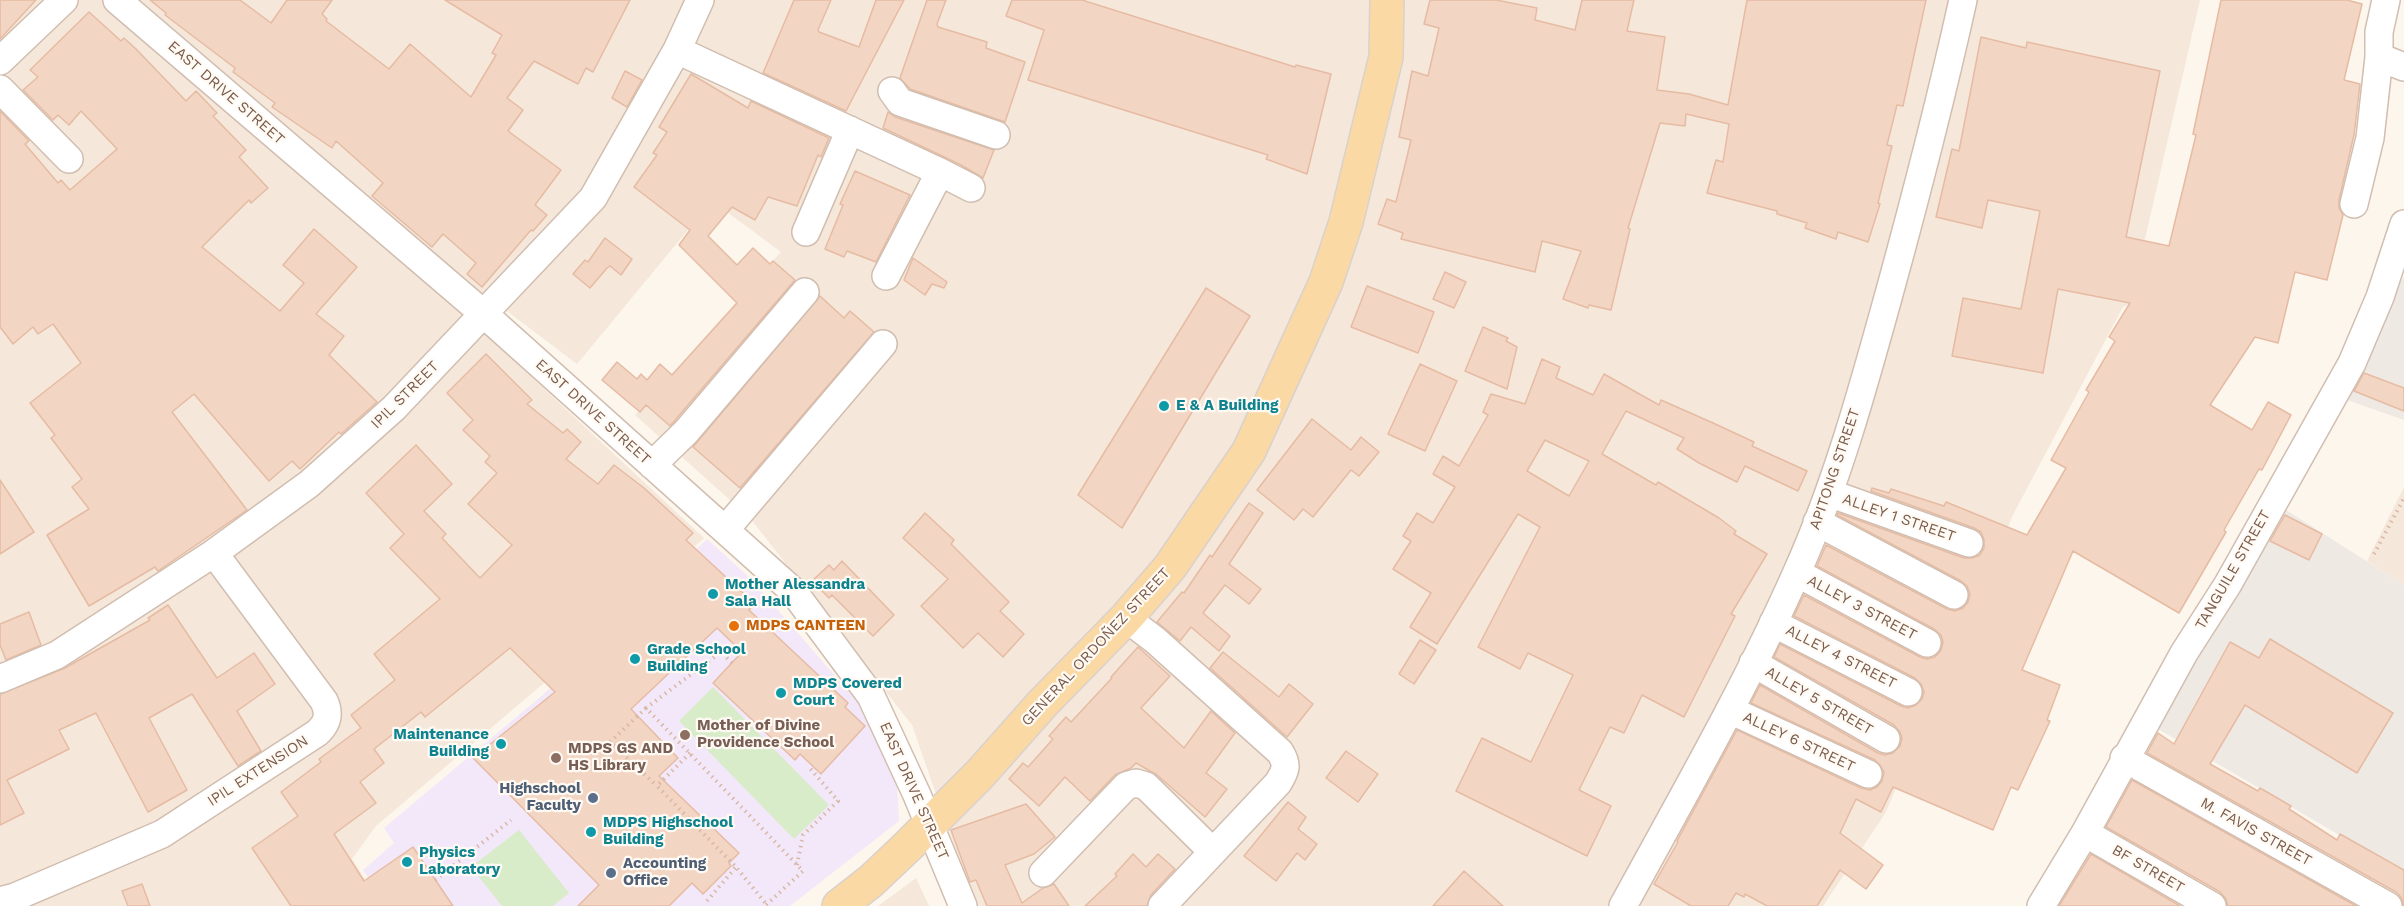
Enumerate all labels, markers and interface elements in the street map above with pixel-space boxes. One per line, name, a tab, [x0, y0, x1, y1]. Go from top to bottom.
street label: EAST DRIVE STREET	[164, 37, 288, 149]
street label: EAST DRIVE STREET	[532, 356, 654, 468]
street label: IPIL STREET	[367, 357, 443, 433]
place label: E & A Building	[1176, 397, 1278, 415]
marker: E & A Building	[1157, 399, 1171, 413]
street label: APITONG STREET	[1806, 406, 1864, 532]
street label: ALLEY 1 STREET	[1840, 490, 1958, 546]
street label: TANGUILE STREET	[2192, 507, 2274, 633]
street label: GENERAL ORDOÑEZ STREET	[1018, 564, 1174, 730]
street label: ALLEY 3 STREET	[1804, 572, 1920, 644]
place label: Mother Alessandra Sala Hall	[725, 576, 865, 611]
marker: Mother Alessandra Sala Hall	[706, 587, 720, 601]
place label: MDPS CANTEEN	[746, 617, 866, 635]
marker: MDPS CANTEEN	[727, 619, 741, 633]
street label: ALLEY 4 STREET	[1783, 621, 1899, 693]
place label: Grade School Building	[647, 641, 746, 676]
marker: Grade School Building	[628, 652, 642, 666]
street label: ALLEY 5 STREET	[1762, 663, 1876, 739]
place label: MDPS Covered Court	[793, 675, 902, 710]
marker: MDPS Covered Court	[774, 686, 788, 700]
street label: ALLEY 6 STREET	[1740, 708, 1858, 776]
place label: Mother of Divine Providence School	[697, 717, 834, 752]
street label: EAST DRIVE STREET	[876, 719, 952, 863]
place label: Maintenance Building	[393, 726, 489, 761]
marker: Mother of Divine Providence School	[678, 728, 692, 742]
street label: IPIL EXTENSION	[204, 732, 312, 810]
marker: Maintenance Building	[494, 737, 508, 751]
place label: MDPS GS AND HS Library	[568, 740, 673, 775]
marker: MDPS GS AND HS Library	[549, 751, 563, 765]
place label: Highschool Faculty	[499, 780, 581, 815]
marker: Highschool Faculty	[586, 791, 600, 805]
street label: M. FAVIS STREET	[2197, 794, 2315, 870]
place label: MDPS Highschool Building	[603, 814, 733, 849]
marker: MDPS Highschool Building	[584, 825, 598, 839]
street label: BF STREET	[2109, 841, 2187, 897]
place label: Physics Laboratory	[419, 844, 500, 879]
marker: Physics Laboratory	[400, 855, 414, 869]
place label: Accounting Office	[623, 855, 706, 890]
marker: Accounting Office	[604, 866, 618, 880]

